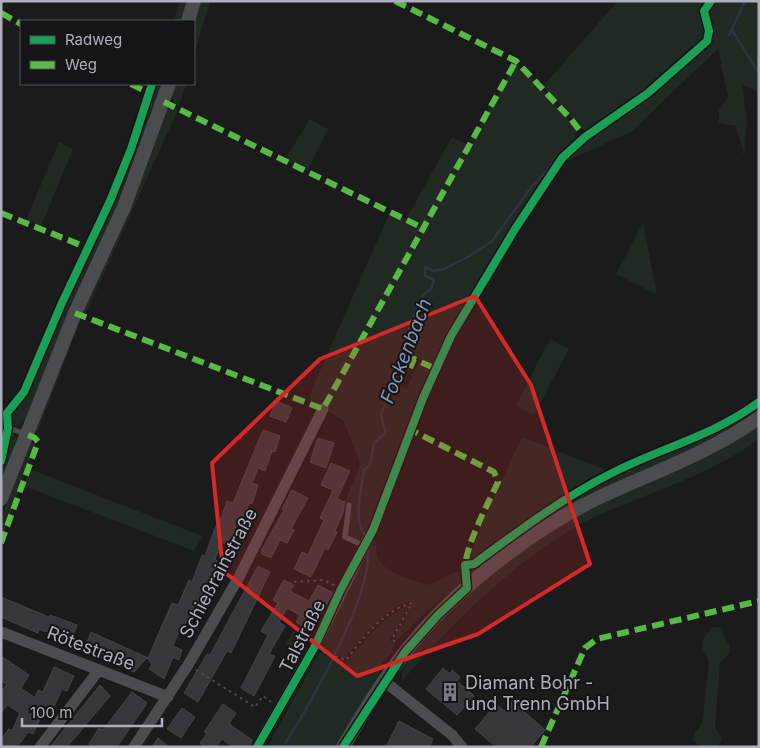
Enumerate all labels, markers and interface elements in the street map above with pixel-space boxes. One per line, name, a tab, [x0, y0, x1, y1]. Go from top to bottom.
legend	[20, 20, 195, 85]
text: Radweg	[65, 30, 122, 49]
text: Weg	[65, 55, 97, 74]
water label: Fockenbach	[375, 295, 437, 407]
street label: Schießrainstraße	[175, 504, 261, 642]
street label: Talstraße	[275, 596, 329, 676]
street label: Rötestraße	[44, 622, 138, 674]
place label: Diamant Bohr - und Trenn GmbH	[465, 672, 610, 714]
building icon: Diamant Bohr - und Trenn GmbH	[439, 681, 461, 703]
scale bar	[22, 696, 162, 728]
text: 100 m	[30, 703, 72, 722]

